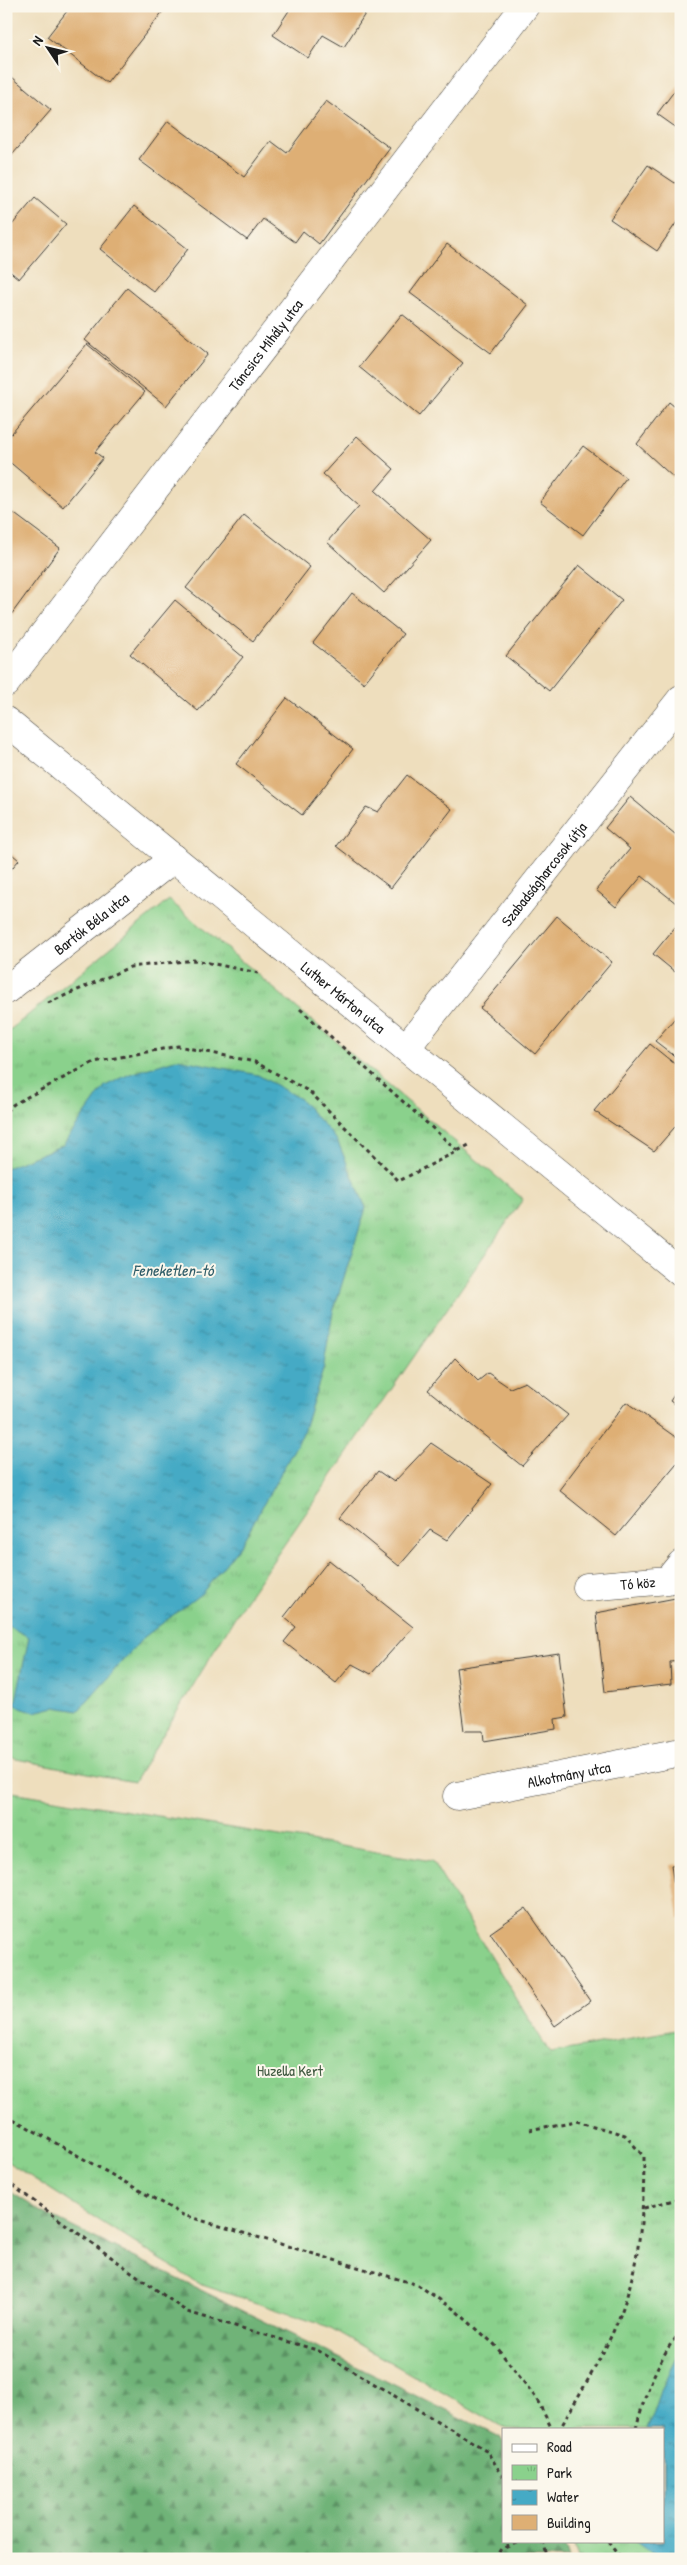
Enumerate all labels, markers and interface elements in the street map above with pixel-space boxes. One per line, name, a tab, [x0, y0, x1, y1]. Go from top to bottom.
north arrow	[22, 22, 72, 72]
text: N	[27, 31, 47, 49]
street label: Táncsics Mihály utca	[223, 294, 307, 395]
street label: Szabadságharcosok útja	[496, 817, 591, 930]
street label: Bartók Béla utca	[49, 887, 133, 959]
street label: Luther Márton utca	[297, 956, 390, 1038]
water label: Feneketlen-tó	[133, 1259, 215, 1281]
street label: Tó köz	[619, 1571, 657, 1595]
street label: Alkotmány utca	[525, 1756, 612, 1792]
park label: Huzella Kert	[257, 2060, 324, 2081]
legend	[502, 2428, 664, 2542]
text: Road	[547, 2436, 572, 2457]
text: Park	[547, 2462, 572, 2483]
text: Water	[547, 2486, 579, 2507]
text: Building	[547, 2512, 591, 2533]

